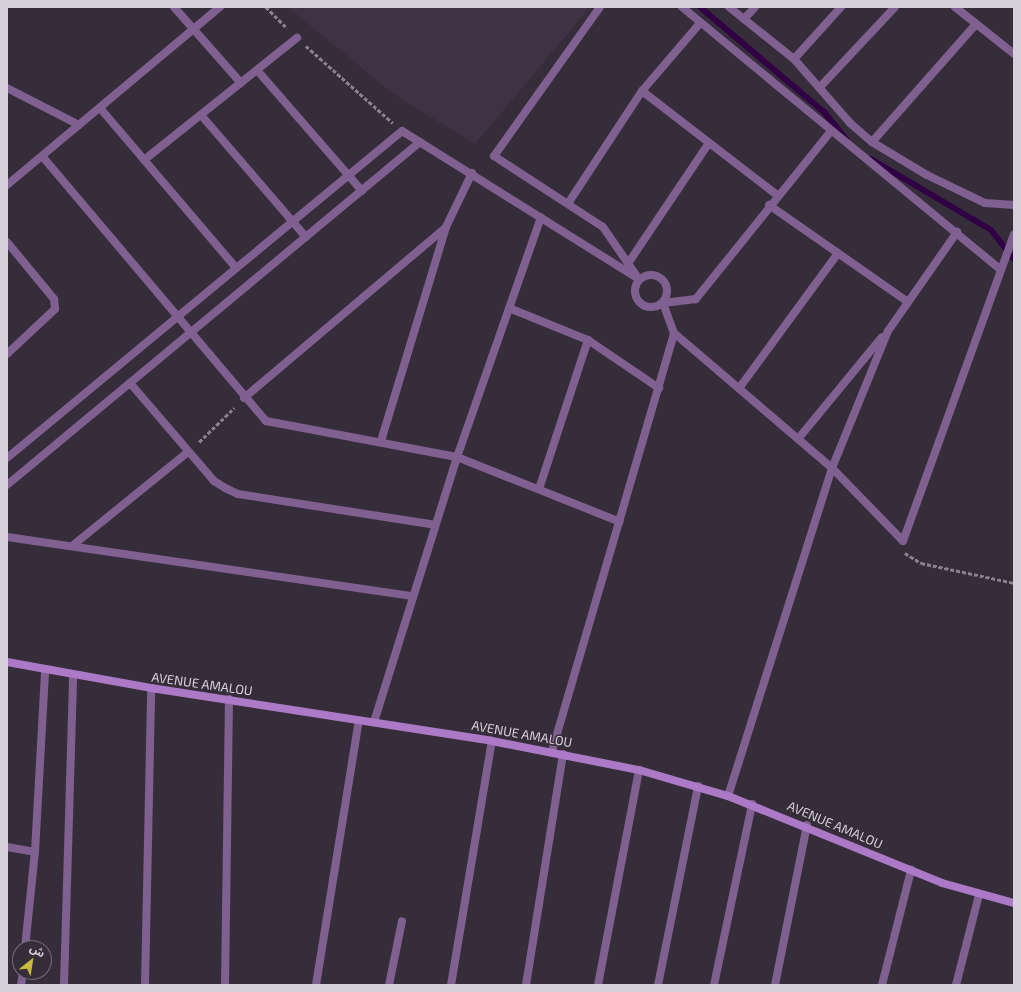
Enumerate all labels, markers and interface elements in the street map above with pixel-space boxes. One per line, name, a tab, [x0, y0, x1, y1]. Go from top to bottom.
street label: AVENUE AMALOU	[150, 669, 254, 699]
street label: AVENUE AMALOU	[470, 717, 574, 751]
street label: AVENUE AMALOU	[785, 798, 885, 852]
north arrow	[12, 940, 52, 980]
text: ش	[28, 941, 48, 959]

